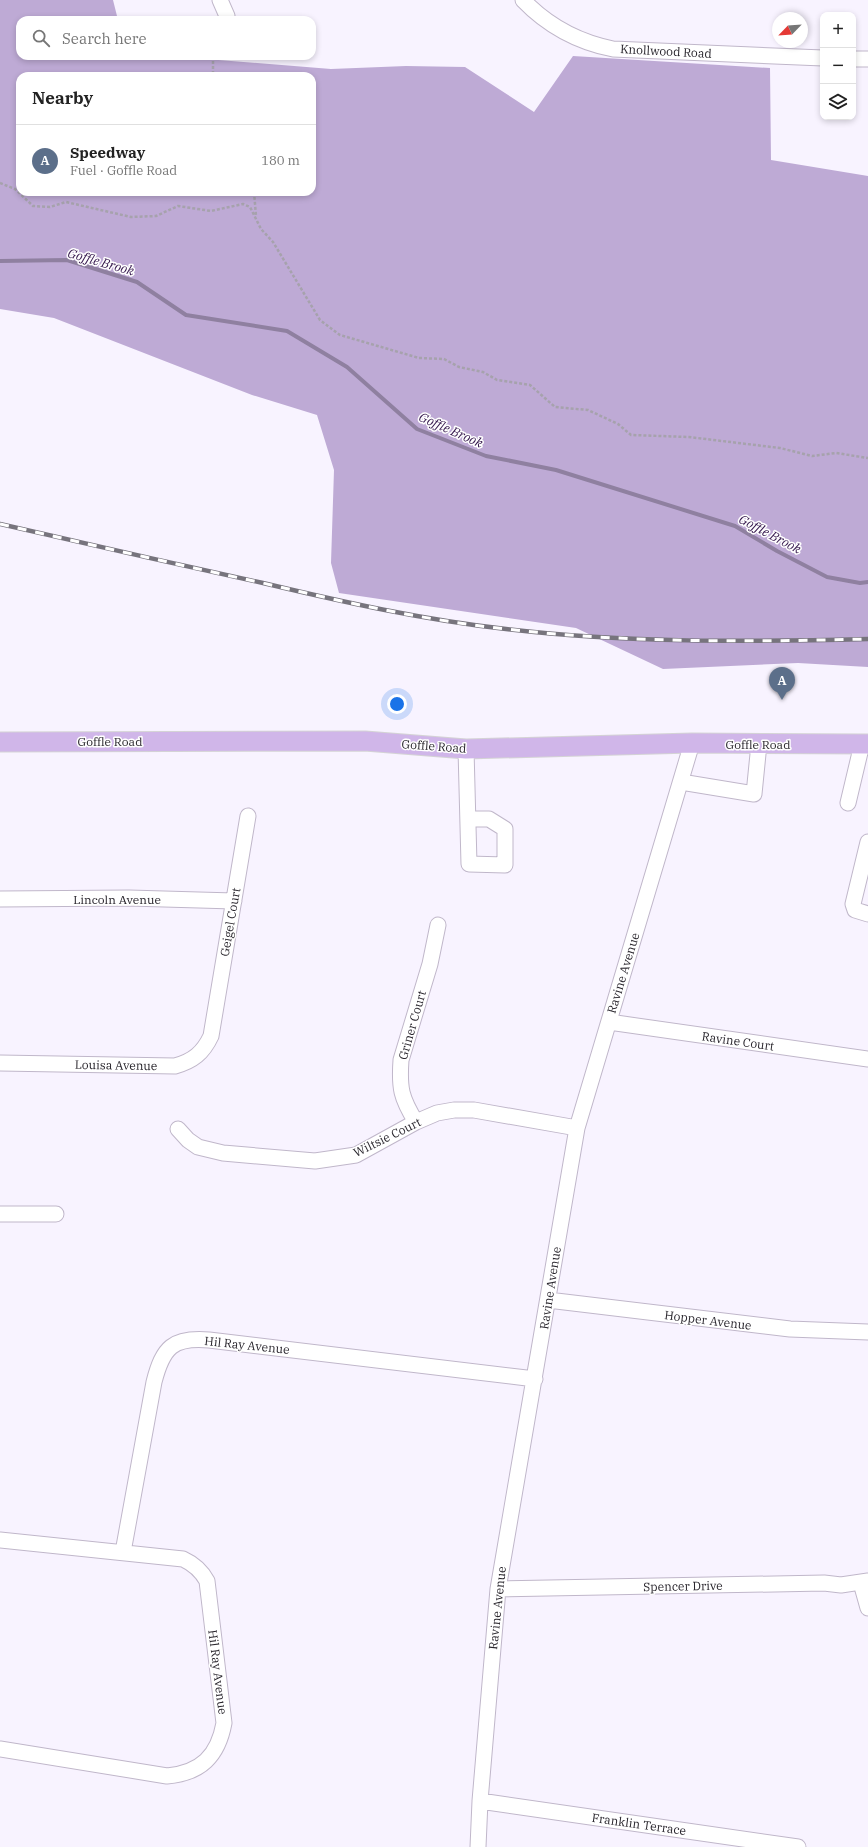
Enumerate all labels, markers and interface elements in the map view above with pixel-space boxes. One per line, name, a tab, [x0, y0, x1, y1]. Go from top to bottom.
north arrow	[772, 12, 808, 48]
map controls	[820, 12, 856, 120]
button: +	[820, 12, 856, 48]
search box	[16, 16, 316, 60]
icon: search	[30, 27, 52, 49]
text: Search here	[62, 29, 147, 48]
street label: Knollwood Road	[620, 41, 712, 61]
button: −	[820, 48, 856, 84]
button: layers	[820, 84, 856, 120]
text: Nearby	[32, 87, 93, 109]
text: Speedway	[70, 143, 145, 162]
text: A	[40, 152, 50, 169]
text: 180 m	[261, 152, 300, 169]
text: Fuel · Goffle Road	[70, 162, 177, 179]
water label: Goffle Brook	[66, 244, 136, 280]
water label: Goffle Brook	[416, 408, 486, 452]
water label: Goffle Brook	[736, 510, 804, 558]
pin: A	[769, 667, 795, 700]
your location	[387, 694, 407, 714]
street label: Goffle Road	[78, 734, 142, 749]
street label: Goffle Road	[401, 736, 467, 756]
street label: Goffle Road	[726, 737, 790, 752]
street label: Geigel Court	[217, 886, 243, 958]
street label: Lincoln Avenue	[73, 892, 161, 907]
street label: Ravine Avenue	[604, 931, 642, 1015]
street label: Griner Court	[395, 989, 429, 1061]
street label: Ravine Court	[701, 1028, 775, 1054]
street label: Louisa Avenue	[75, 1057, 157, 1073]
street label: Wiltsie Court	[351, 1114, 423, 1160]
street label: Ravine Avenue	[536, 1245, 564, 1331]
street label: Hopper Avenue	[664, 1307, 752, 1333]
street label: Hil Ray Avenue	[204, 1333, 290, 1357]
street label: Ravine Avenue	[485, 1566, 509, 1650]
street label: Spencer Drive	[643, 1578, 723, 1594]
street label: Hil Ray Avenue	[205, 1629, 231, 1715]
street label: Franklin Terrace	[591, 1810, 687, 1838]

